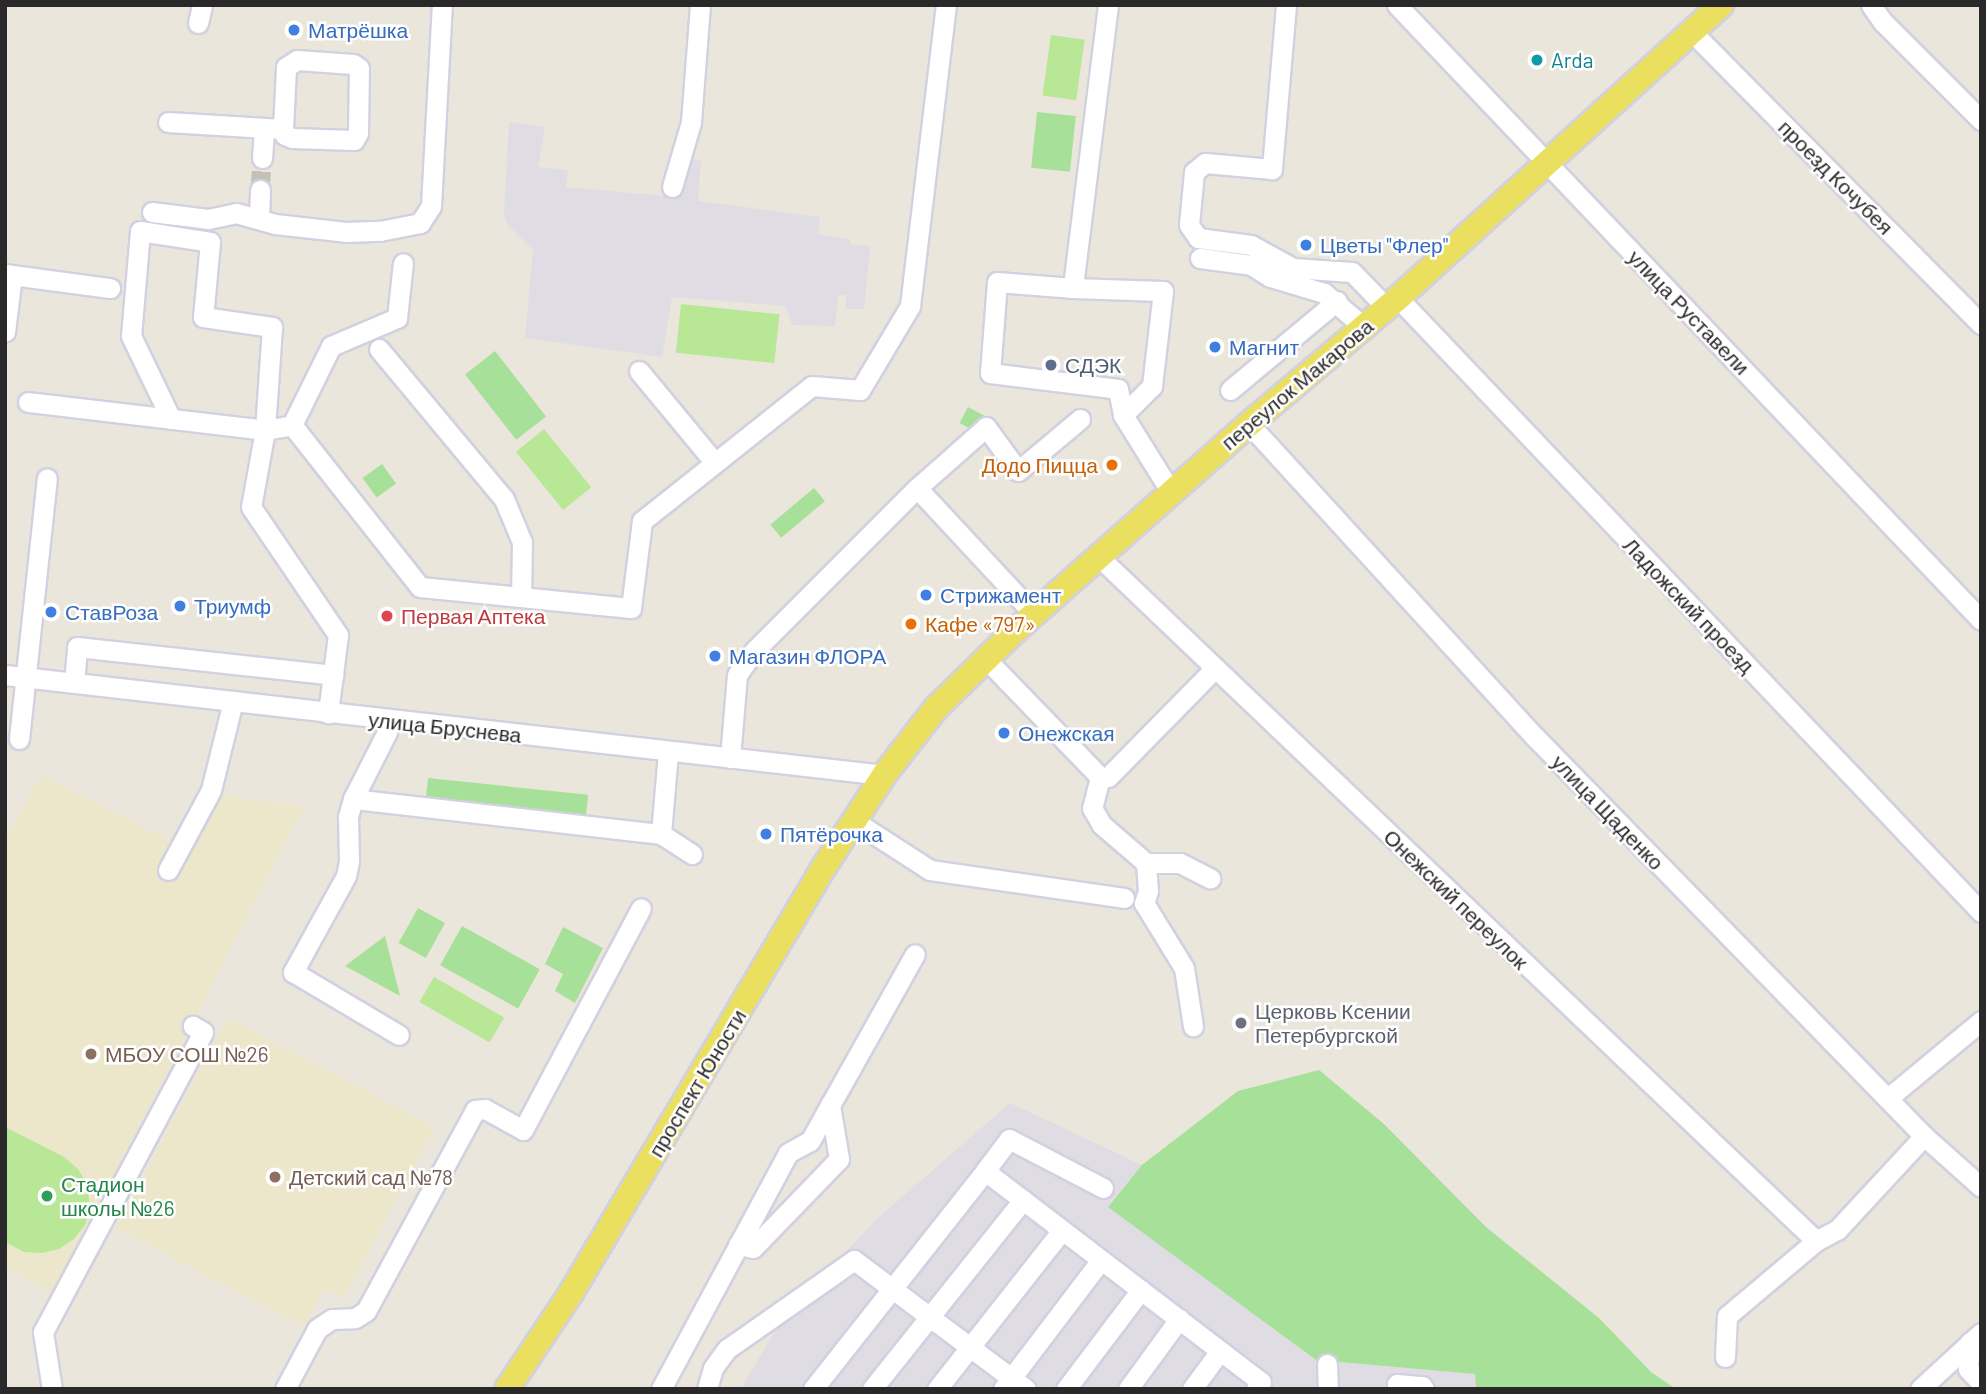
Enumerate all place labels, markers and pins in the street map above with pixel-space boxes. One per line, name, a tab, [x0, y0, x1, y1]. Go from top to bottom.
place label: Матрёшка	[308, 17, 408, 43]
marker: Матрёшка	[286, 22, 302, 38]
place label: Arda	[1551, 47, 1593, 73]
marker: Arda	[1529, 52, 1545, 68]
place label: Цветы "Флер"	[1320, 232, 1448, 258]
marker: Цветы "Флер"	[1298, 237, 1314, 253]
place label: Магнит	[1229, 334, 1299, 360]
marker: Магнит	[1207, 339, 1223, 355]
place label: СДЭК	[1065, 352, 1121, 378]
marker: СДЭК	[1043, 357, 1059, 373]
place label: Додо Пицца	[982, 452, 1098, 478]
marker: Додо Пицца	[1104, 457, 1120, 473]
place label: Стрижамент	[940, 582, 1061, 608]
marker: Стрижамент	[918, 587, 934, 603]
place label: Триумф	[194, 593, 271, 619]
marker: Триумф	[172, 598, 188, 614]
place label: СтавРоза	[65, 599, 158, 625]
place label: Первая Аптека	[401, 603, 545, 629]
marker: СтавРоза	[43, 604, 59, 620]
marker: Первая Аптека	[379, 608, 395, 624]
place label: Кафе «797»	[925, 611, 1036, 637]
marker: Кафе «797»	[903, 616, 919, 632]
place label: Магазин ФЛОРА	[729, 643, 886, 669]
marker: Магазин ФЛОРА	[707, 648, 723, 664]
place label: Онежская	[1018, 720, 1115, 746]
marker: Онежская	[996, 725, 1012, 741]
place label: Пятёрочка	[780, 821, 883, 847]
marker: Пятёрочка	[758, 826, 774, 842]
place label: Церковь Ксении Петербургской	[1255, 998, 1411, 1048]
marker: Церковь Ксении Петербургской	[1233, 1015, 1249, 1031]
place label: МБОУ СОШ №26	[105, 1041, 269, 1067]
marker: МБОУ СОШ №26	[83, 1046, 99, 1062]
place label: Детский сад №78	[289, 1164, 453, 1190]
marker: Детский сад №78	[267, 1169, 283, 1185]
place label: Стадион школы №26	[61, 1171, 175, 1221]
marker: Стадион школы №26	[39, 1188, 55, 1204]

